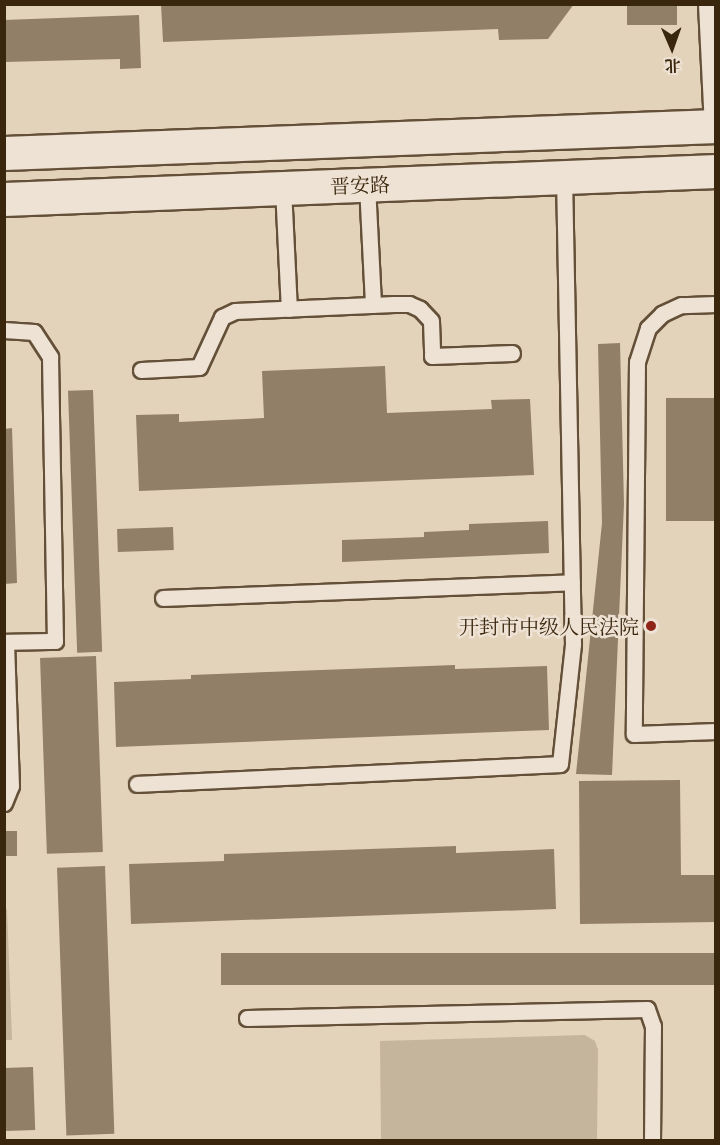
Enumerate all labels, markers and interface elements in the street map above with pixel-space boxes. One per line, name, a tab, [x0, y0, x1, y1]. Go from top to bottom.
north arrow	[642, 18, 702, 78]
text: 北	[664, 54, 681, 78]
street label: 晋安路	[330, 172, 390, 198]
place label: 开封市中级人民法院	[459, 614, 639, 638]
marker: 开封市中级人民法院	[644, 619, 658, 633]

